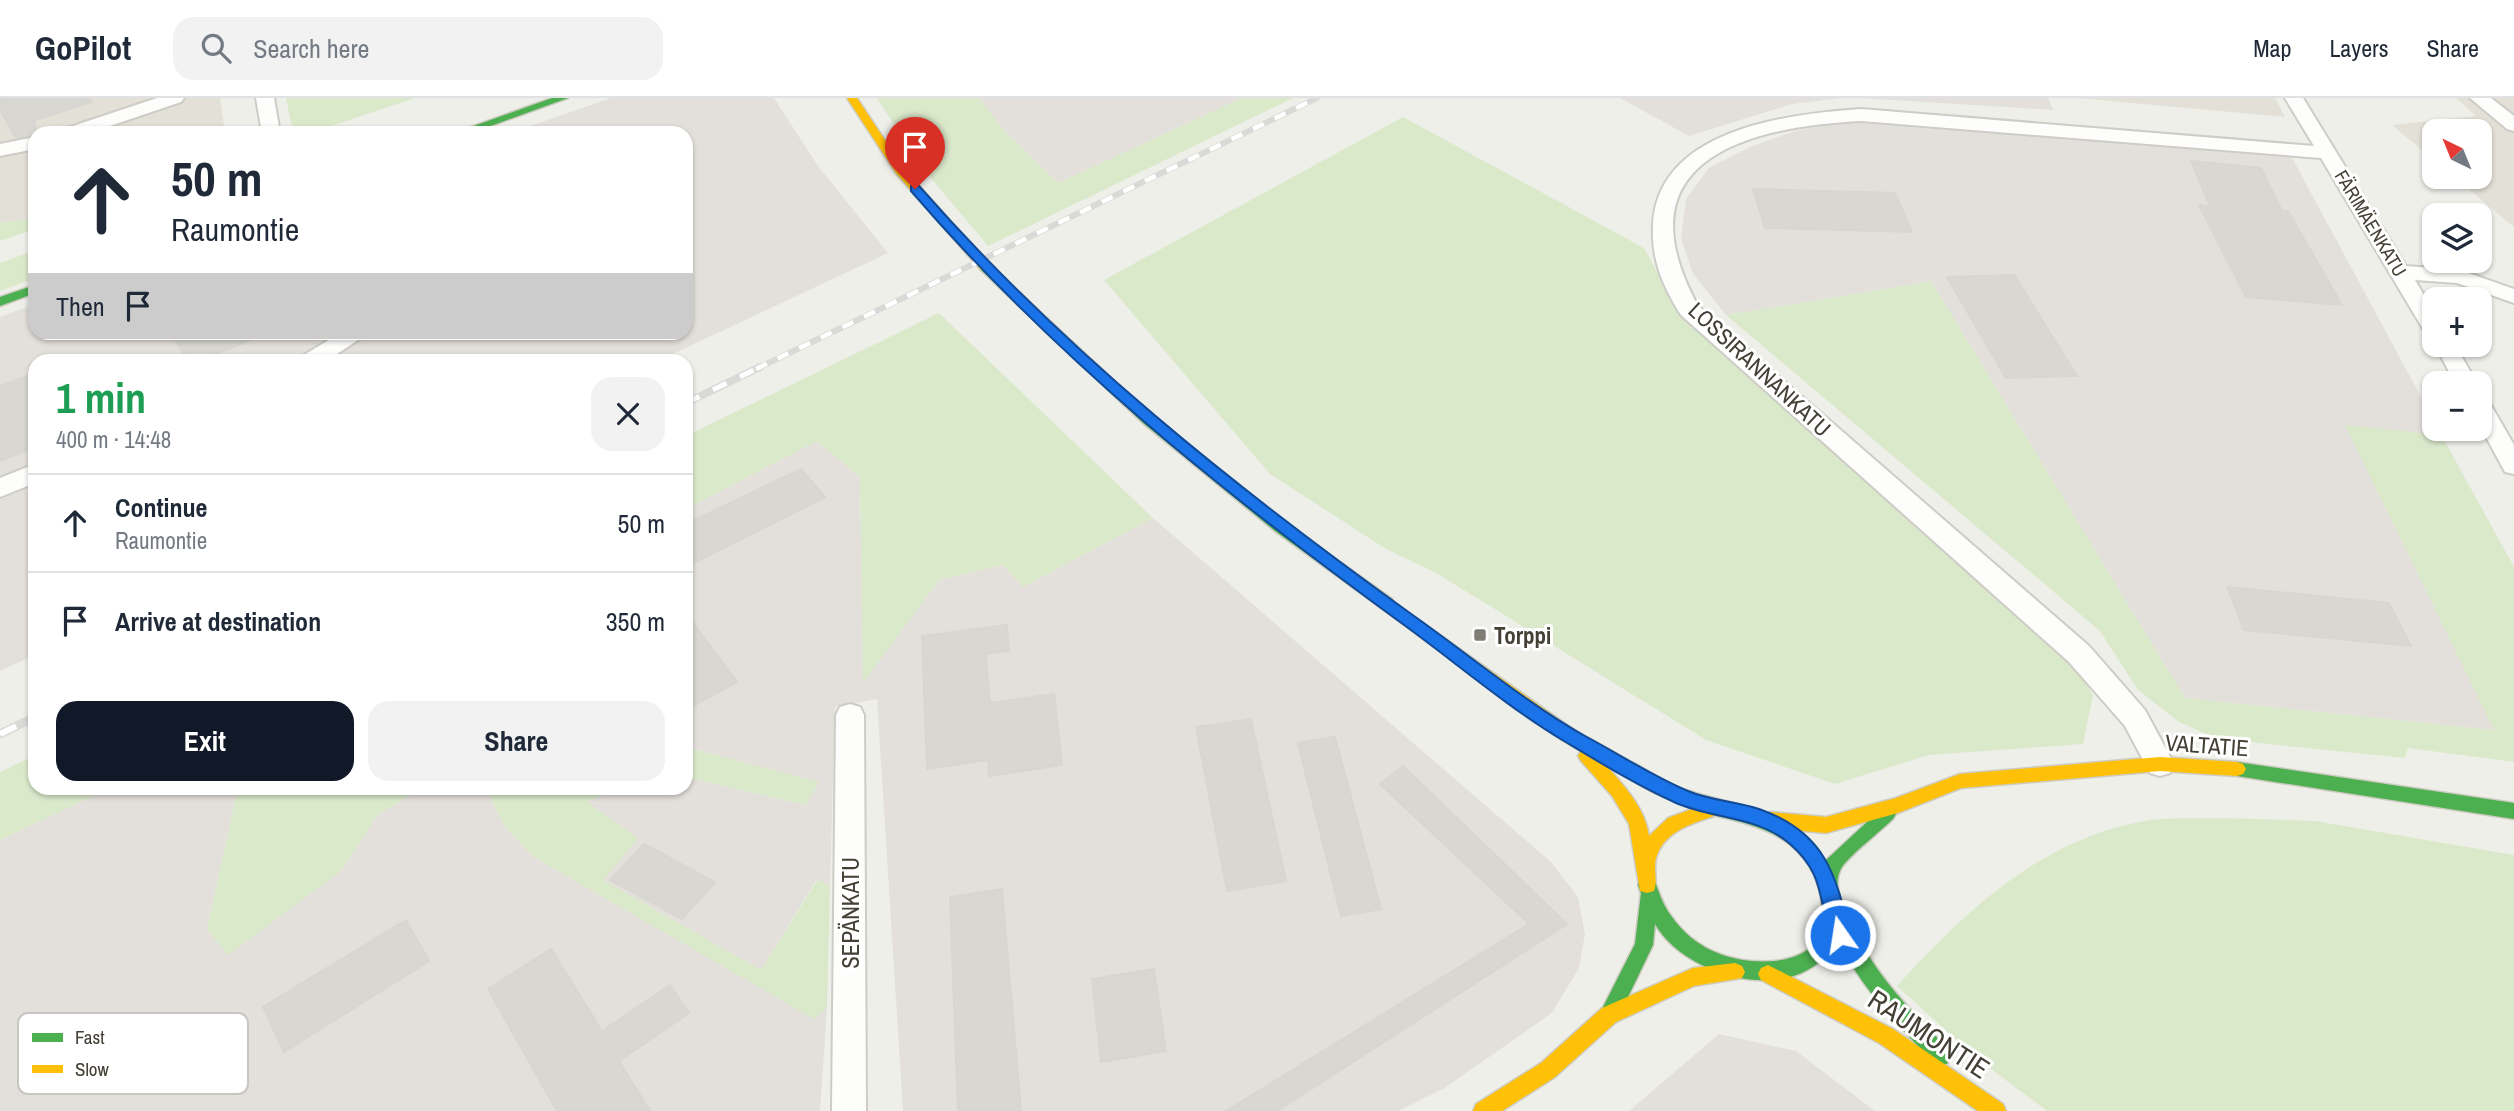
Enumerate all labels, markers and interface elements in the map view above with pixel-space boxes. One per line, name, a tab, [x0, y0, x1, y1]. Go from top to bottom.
search box	[173, 17, 663, 80]
text: GoPilot	[35, 26, 131, 70]
icon: search	[197, 29, 235, 67]
text: Search here	[253, 31, 369, 66]
text: Map	[2253, 32, 2291, 64]
text: Layers	[2329, 32, 2388, 64]
text: Share	[2426, 32, 2479, 64]
pin	[885, 117, 945, 189]
north arrow	[2422, 119, 2492, 189]
map controls	[2422, 119, 2492, 441]
icon: arrive	[896, 128, 934, 166]
text: 50 m	[171, 145, 263, 211]
icon: ahead	[56, 154, 147, 245]
street label: FÄRIMÄENKATU	[2329, 165, 2413, 281]
button: layers	[2422, 203, 2492, 273]
text: Raumontie	[171, 208, 299, 251]
icon: arrive	[119, 287, 157, 325]
button: +	[2422, 287, 2492, 357]
text: Then	[56, 289, 105, 324]
street label: LOSSIRANNANKATU	[1682, 295, 1838, 443]
text: 1 min	[56, 370, 146, 426]
button: −	[2422, 371, 2492, 441]
button: close	[591, 377, 665, 451]
text: 400 m · 14:48	[56, 424, 171, 455]
text: Continue	[115, 490, 207, 525]
icon: ahead	[56, 504, 94, 542]
text: 50 m	[618, 506, 665, 541]
text: Raumontie	[115, 525, 207, 556]
icon: arrive	[56, 602, 94, 640]
text: Arrive at destination	[115, 604, 321, 639]
text: 350 m	[606, 604, 665, 639]
place label: Torppi	[1494, 620, 1551, 651]
marker: Torppi	[1472, 627, 1488, 643]
button: Exit	[56, 701, 354, 781]
button: Share	[368, 701, 665, 781]
street label: VALTATIE	[2164, 727, 2250, 763]
street label: SEPÄNKATU	[835, 857, 866, 969]
position arrow	[1803, 898, 1877, 972]
street label: RAUMONTIE	[1861, 981, 1997, 1087]
legend	[18, 1013, 248, 1094]
text: Fast	[75, 1024, 105, 1050]
text: Slow	[75, 1056, 110, 1082]

